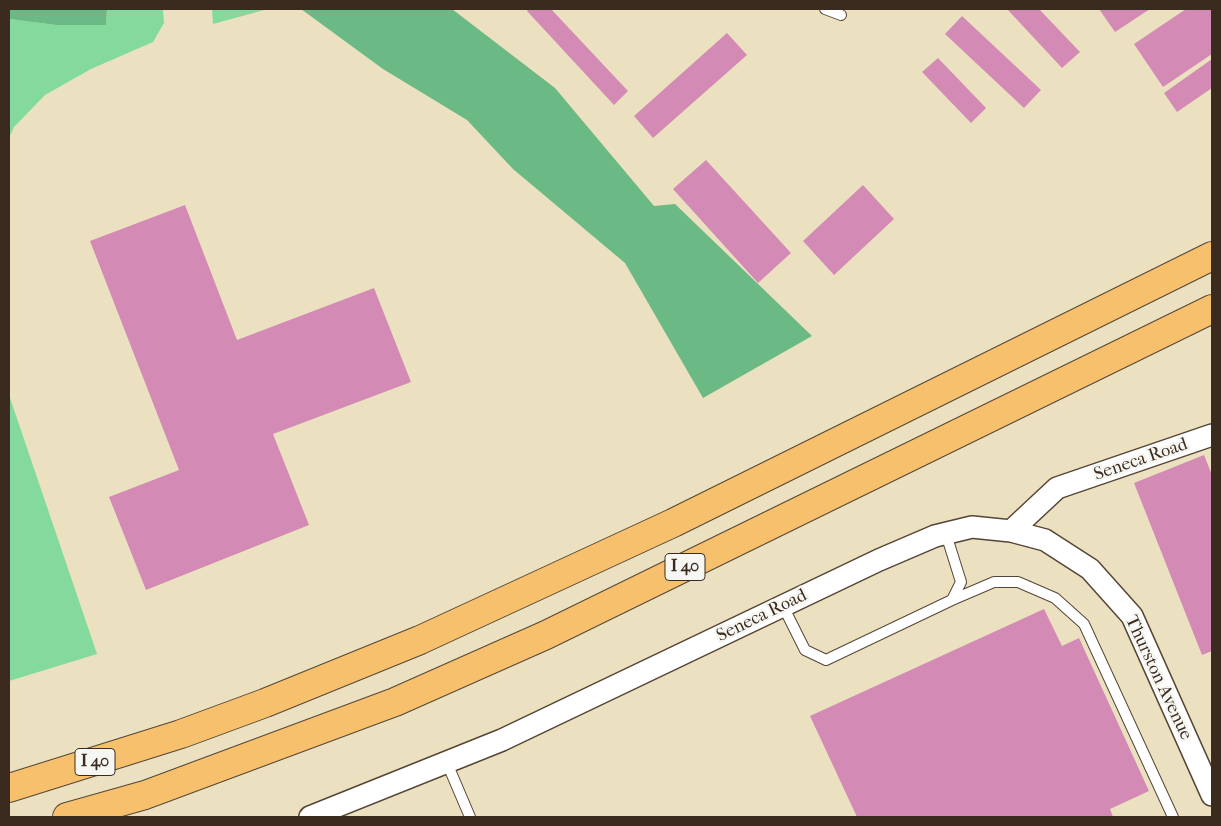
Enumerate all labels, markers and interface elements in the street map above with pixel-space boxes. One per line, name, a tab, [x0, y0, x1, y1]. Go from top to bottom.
street label: Seneca Road	[1091, 434, 1191, 486]
road number: I 40	[665, 554, 705, 580]
street label: Seneca Road	[713, 585, 811, 647]
street label: Thurston Avenue	[1120, 612, 1196, 744]
road number: I 40	[75, 749, 115, 776]

